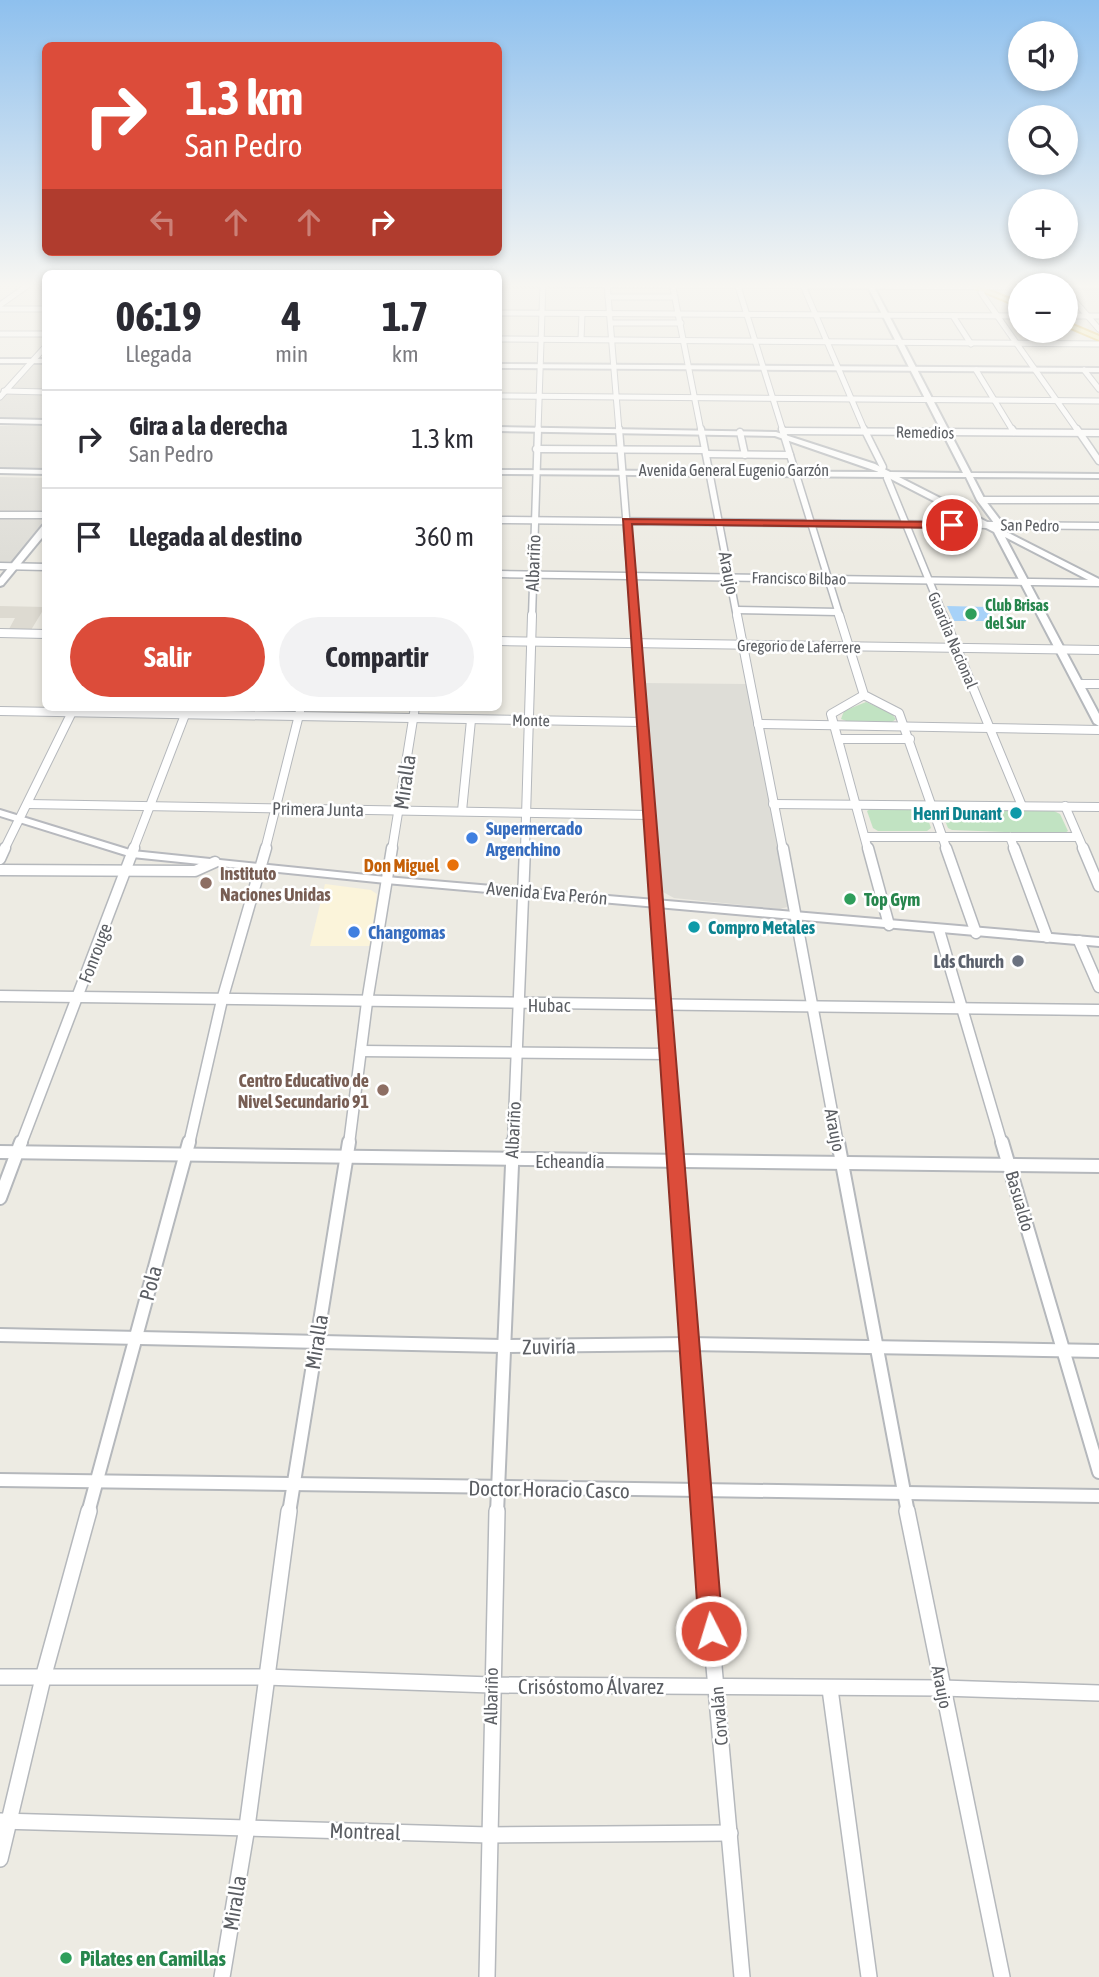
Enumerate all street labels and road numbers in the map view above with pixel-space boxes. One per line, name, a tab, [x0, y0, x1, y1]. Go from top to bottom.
street label: Remedios	[896, 422, 955, 442]
street label: Avenida General Eugenio Garzón	[639, 461, 829, 480]
street label: San Pedro	[1000, 515, 1060, 535]
street label: Albariño	[522, 534, 544, 592]
street label: Araujo	[715, 550, 743, 596]
street label: Francisco Bilbao	[752, 568, 846, 588]
street label: Guardia Nacional	[925, 589, 982, 691]
street label: Gregorio de Laferrere	[737, 636, 861, 657]
street label: Monte	[512, 711, 550, 729]
street label: Miralla	[388, 753, 420, 811]
street label: Primera Junta	[272, 798, 364, 820]
street label: Avenida Eva Perón	[486, 877, 608, 909]
street label: Fonrouge	[74, 920, 116, 986]
street label: Hubac	[528, 995, 571, 1016]
street label: Albariño	[501, 1101, 525, 1159]
street label: Araujo	[821, 1107, 849, 1153]
street label: Echeandía	[535, 1151, 605, 1172]
street label: Basualdo	[1001, 1168, 1039, 1234]
street label: Pola	[134, 1263, 166, 1303]
street label: Miralla	[300, 1313, 332, 1371]
street label: Zuviría	[522, 1334, 576, 1358]
street label: Doctor Horacio Casco	[468, 1476, 630, 1502]
street label: Araujo	[928, 1664, 956, 1710]
street label: Albariño	[480, 1667, 502, 1725]
street label: Crisóstomo Álvarez	[518, 1674, 664, 1698]
street label: Corvalán	[706, 1686, 732, 1746]
street label: Montreal	[329, 1818, 401, 1844]
street label: Miralla	[218, 1874, 250, 1932]

